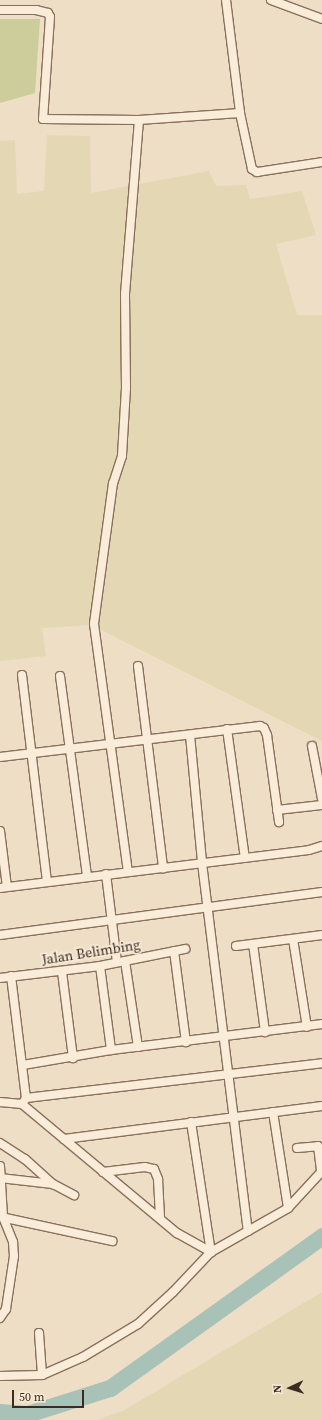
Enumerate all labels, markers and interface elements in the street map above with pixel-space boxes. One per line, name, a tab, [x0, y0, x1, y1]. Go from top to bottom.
street label: Jalan Belimbing	[41, 936, 141, 968]
north arrow	[270, 1368, 310, 1408]
scale bar	[14, 1382, 86, 1408]
text: N	[270, 1384, 285, 1393]
text: 50 m	[19, 1389, 45, 1405]

